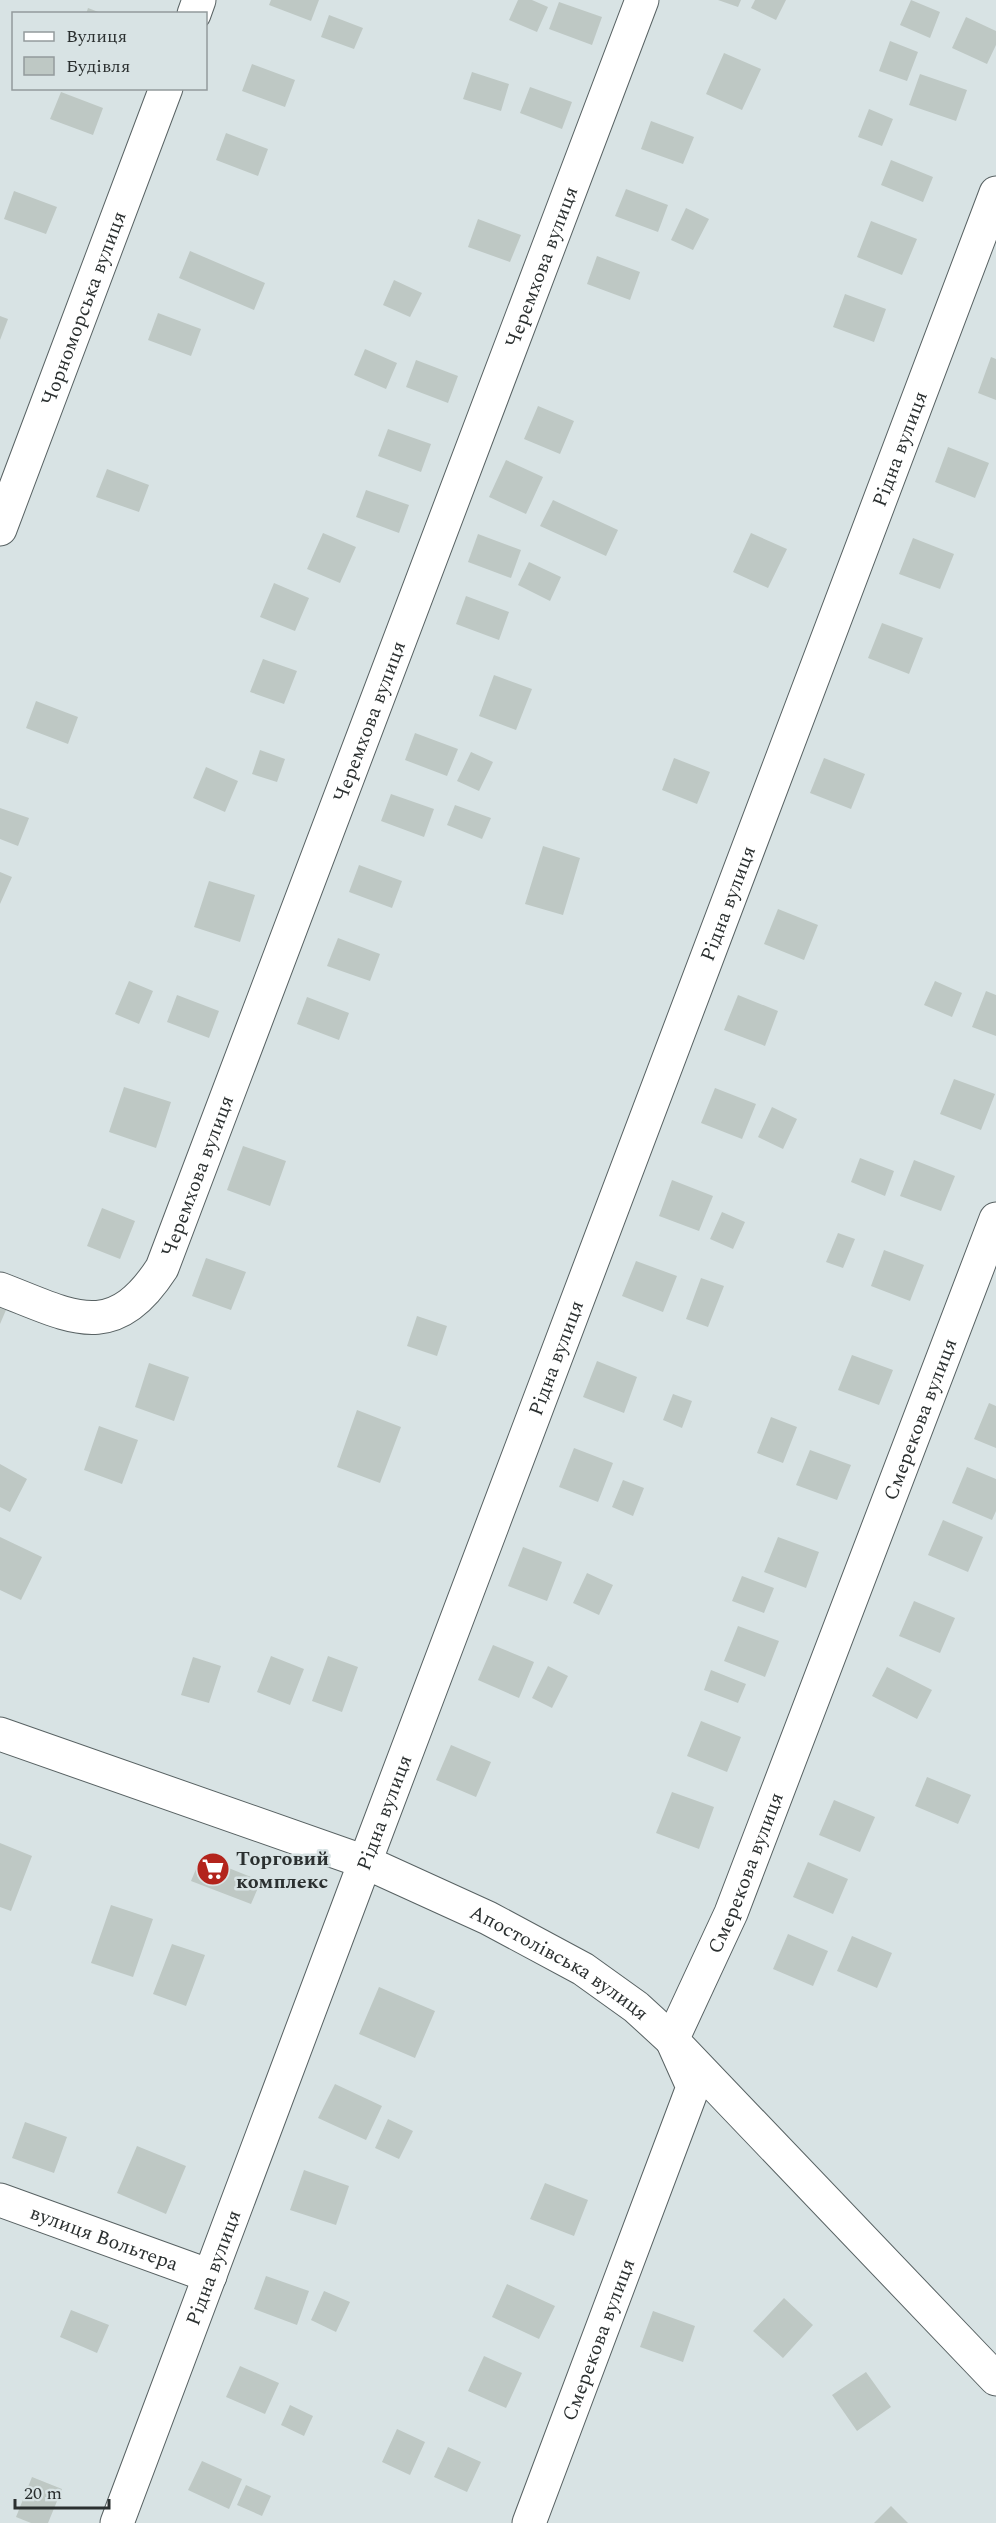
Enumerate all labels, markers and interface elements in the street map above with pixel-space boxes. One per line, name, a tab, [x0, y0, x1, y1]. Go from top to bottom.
legend	[12, 12, 207, 90]
text: Вулиця	[66, 23, 127, 50]
text: Будівля	[66, 53, 130, 80]
street label: Черемхова вулиця	[498, 182, 586, 352]
street label: Чорноморська вулиця	[34, 207, 134, 410]
street label: Рідна вулиця	[865, 387, 936, 511]
street label: Черемхова вулиця	[326, 637, 414, 807]
street label: Рідна вулиця	[693, 841, 764, 966]
street label: Черемхова вулиця	[154, 1091, 242, 1261]
street label: Рідна вулиця	[521, 1296, 592, 1420]
street label: Смерекова вулиця	[876, 1334, 965, 1505]
street label: Рідна вулиця	[349, 1751, 420, 1875]
street label: Смерекова вулиця	[700, 1788, 792, 1959]
place label: Торговий комплекс	[236, 1844, 329, 1897]
supermarket icon: Торговий комплекс	[195, 1851, 231, 1887]
street label: Апостолівська вулиця	[465, 1898, 655, 2028]
street label: вулиця Вольтера	[26, 2198, 182, 2279]
street label: Рідна вулиця	[178, 2206, 249, 2330]
street label: Смерекова вулиця	[555, 2254, 643, 2425]
scale bar	[15, 2472, 110, 2510]
text: 20 m	[24, 2480, 62, 2507]

